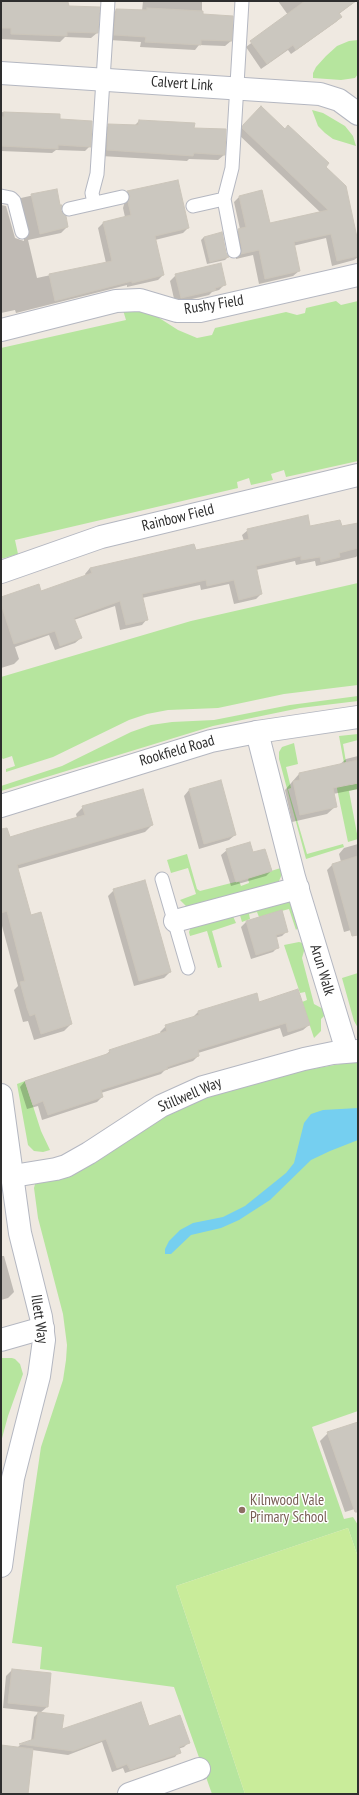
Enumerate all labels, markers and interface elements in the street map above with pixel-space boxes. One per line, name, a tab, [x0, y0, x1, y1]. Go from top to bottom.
street label: Calvert Link	[151, 73, 213, 95]
street label: Rushy Field	[183, 291, 245, 319]
street label: Rainbow Field	[140, 500, 216, 536]
street label: Rookfield Road	[138, 732, 216, 770]
street label: Arun Walk	[306, 942, 338, 998]
street label: Stillwell Way	[156, 1074, 224, 1116]
street label: Illett Way	[27, 1293, 51, 1345]
place label: Kilnwood Vale Primary School	[250, 1492, 327, 1527]
marker: Kilnwood Vale Primary School	[237, 1505, 247, 1515]

